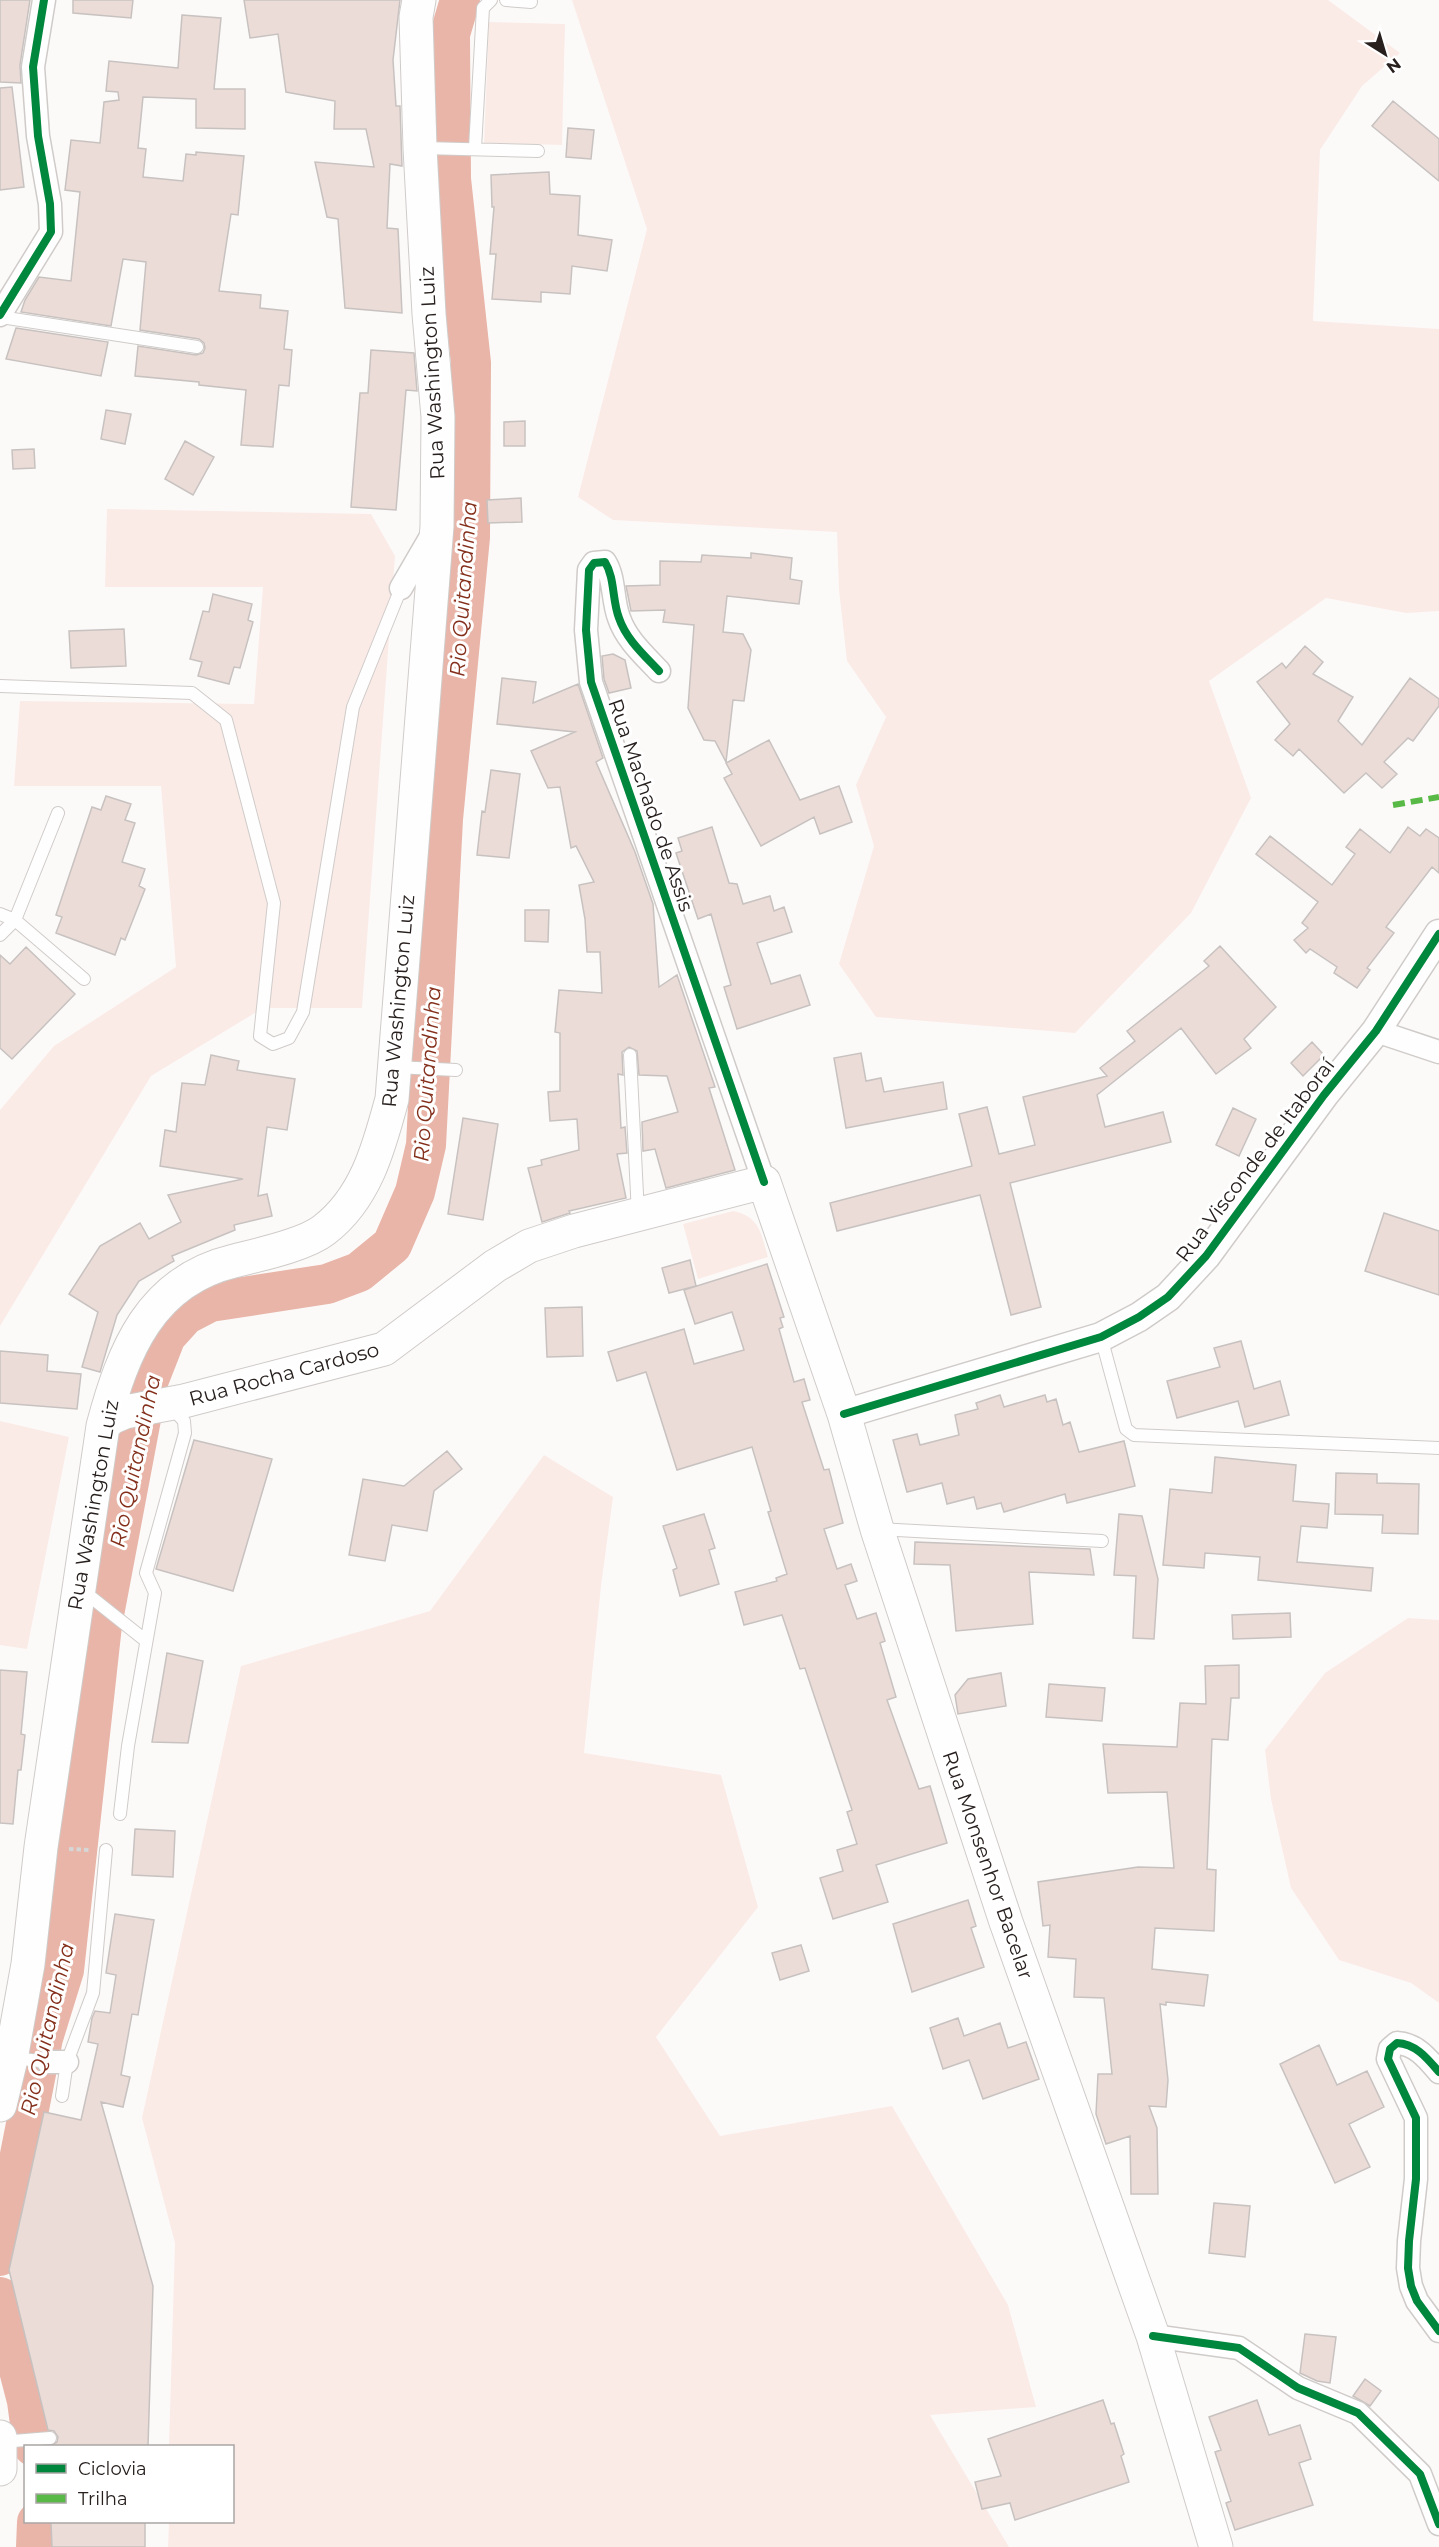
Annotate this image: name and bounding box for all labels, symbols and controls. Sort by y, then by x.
north arrow [1355,24,1415,84]
text: N [1383,54,1405,77]
street label: Rua Washington Luiz [414,266,450,480]
water label: Rio Quitandinha [444,500,482,678]
street label: Rua Machado de Assis [603,695,699,915]
street label: Rua Washington Luiz [377,894,419,1108]
water label: Rio Quitandinha [408,985,446,1163]
street label: Rua Visconde de Itaboraí [1171,1052,1340,1267]
street label: Rua Rocha Cardoso [186,1337,382,1411]
water label: Rio Quitandinha [104,1372,166,1550]
street label: Rua Washington Luiz [63,1398,123,1612]
street label: Rua Monsenhor Bacelar [938,1748,1038,1982]
water label: Rio Quitandinha [15,1940,79,2118]
legend [24,2445,234,2523]
text: Ciclovia [78,2458,147,2480]
text: Trilha [78,2488,128,2510]

